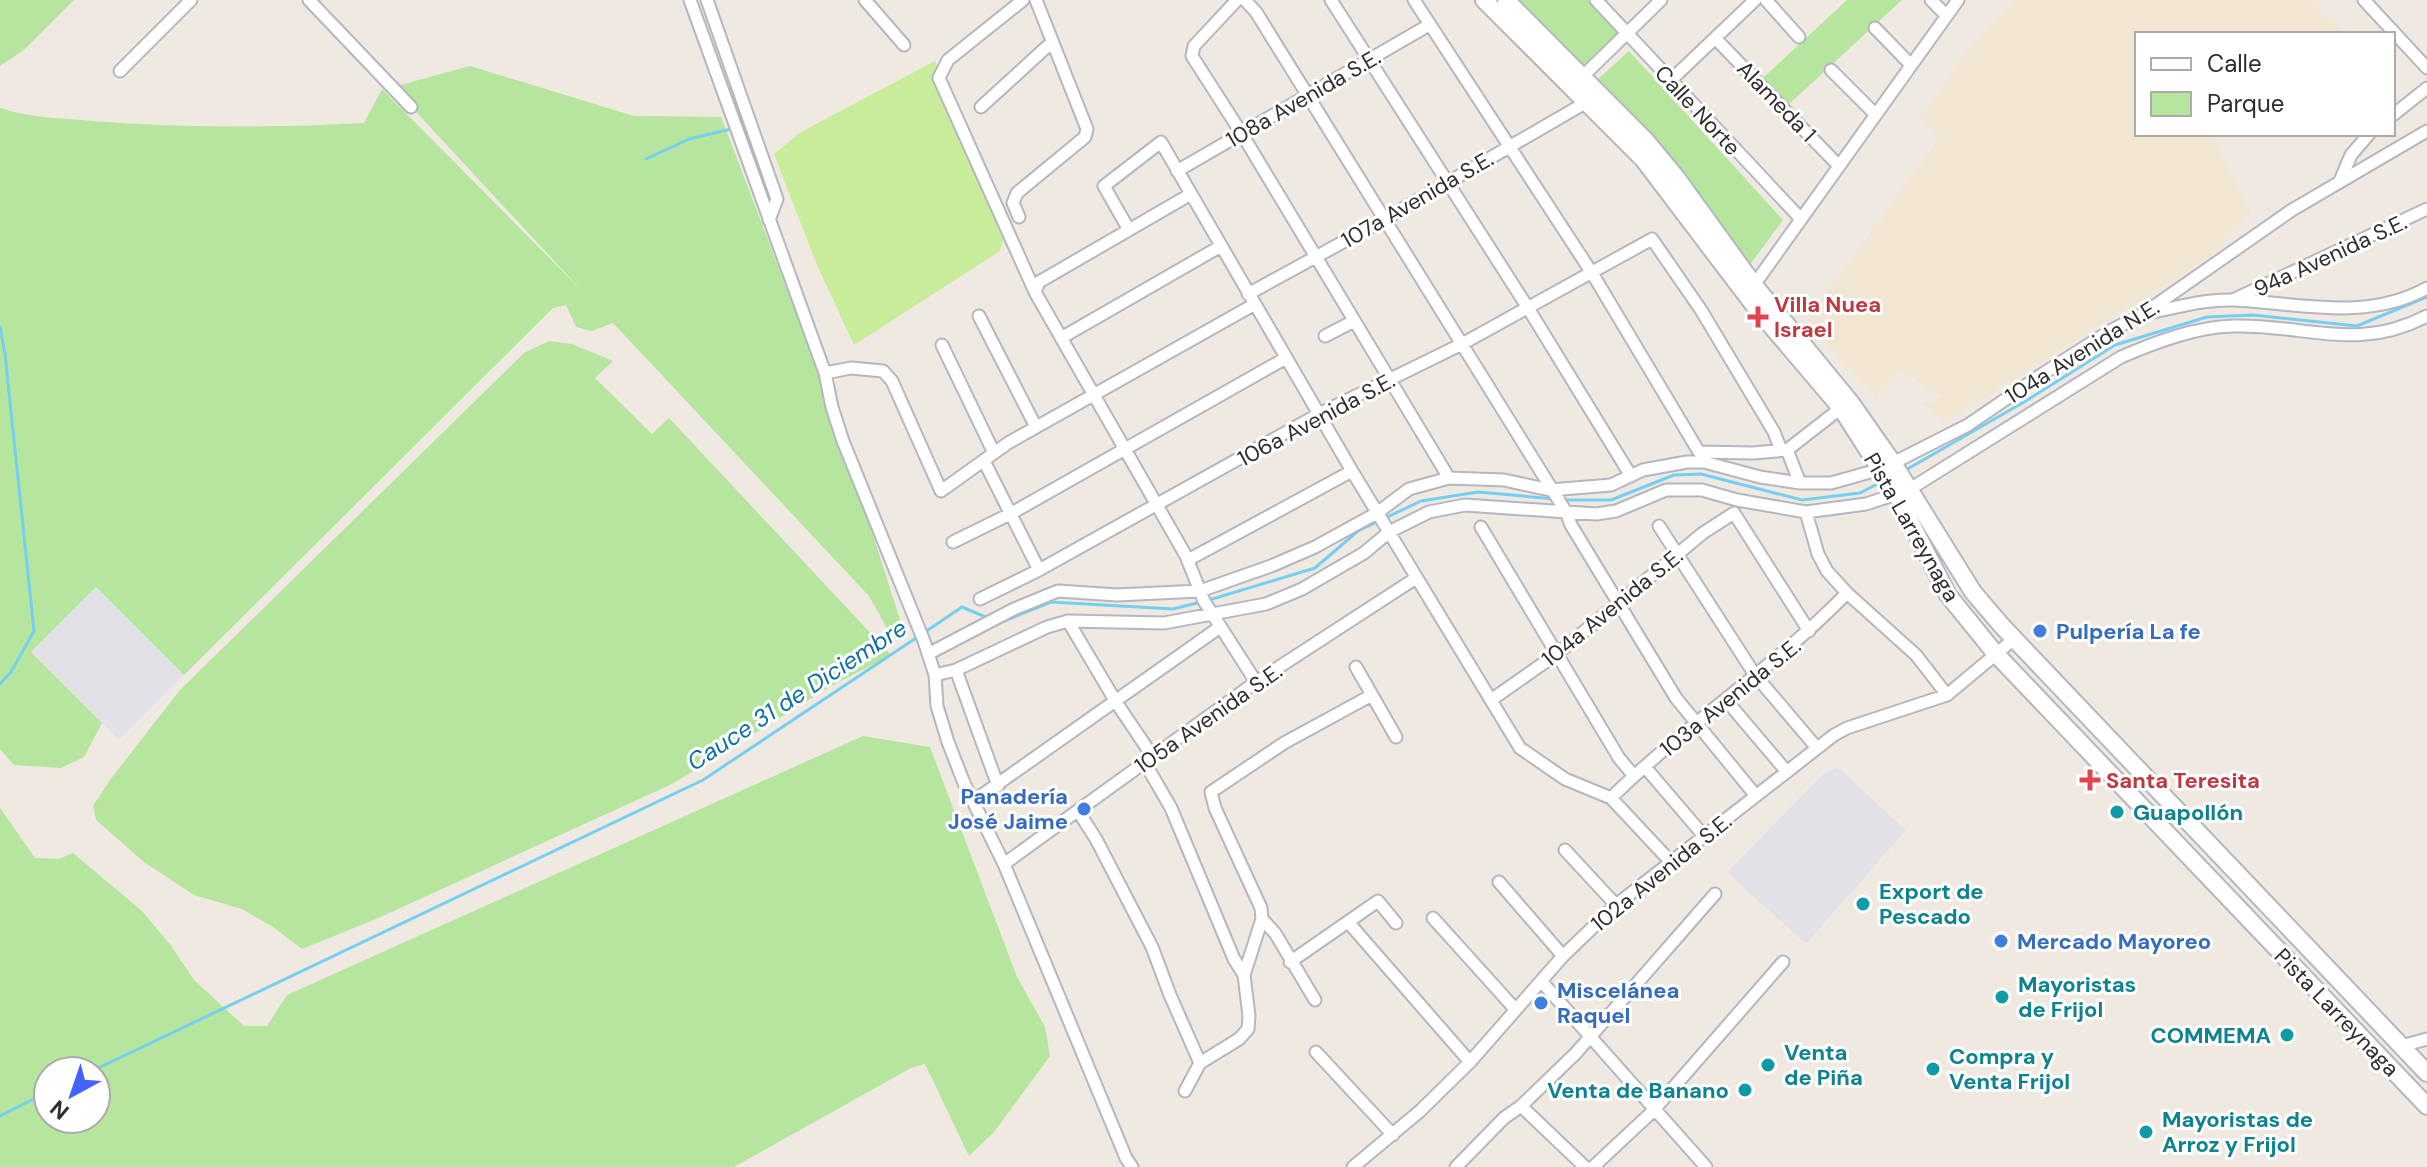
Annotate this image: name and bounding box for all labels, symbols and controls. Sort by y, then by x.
legend [2135,32,2395,136]
street label: 108a Avenida S.E. [1221,42,1386,154]
text: Calle [2207,48,2262,79]
street label: Alameda 1 [1731,55,1823,148]
street label: Calle Norte [1648,59,1747,162]
text: Parque [2207,88,2284,119]
street label: 107a Avenida S.E. [1336,144,1498,255]
street label: 94a Avenida S.E. [2249,207,2411,304]
place label: Villa Nuea Israel [1774,290,1881,344]
street label: 104a Avenida N.E. [2000,292,2165,410]
marker: Villa Nuea Israel [1749,308,1767,326]
street label: 106a Avenida S.E. [1233,366,1400,473]
street label: Pista Larreynaga [1857,447,1966,607]
street label: 104a Avenida S.E. [1536,542,1689,673]
water label: Cauce 31 de Diciembre [681,612,913,777]
place label: Pulpería La fe [2056,617,2201,646]
marker: Pulpería La fe [2031,622,2049,640]
street label: 103a Avenida S.E. [1654,632,1807,763]
street label: 105a Avenida S.E. [1129,657,1288,780]
place label: Santa Teresita [2106,766,2260,795]
marker: Santa Teresita [2081,771,2099,789]
place label: Panadería José Jaime [948,782,1068,836]
place label: Guapollón [2133,798,2243,827]
marker: Panadería José Jaime [1075,800,1093,818]
marker: Guapollón [2108,803,2126,821]
street label: 102a Avenida S.E. [1585,807,1738,938]
place label: Export de Pescado [1879,877,1984,931]
marker: Export de Pescado [1854,895,1872,913]
place label: Mercado Mayoreo [2017,927,2211,956]
marker: Mercado Mayoreo [1992,932,2010,950]
street label: Pista Larreynaga [2268,942,2405,1083]
place label: Mayoristas de Frijol [2018,970,2136,1024]
place label: Miscelánea Raquel [1557,976,1679,1030]
marker: Mayoristas de Frijol [1993,988,2011,1006]
marker: Miscelánea Raquel [1532,994,1550,1012]
place label: COMMEMA [2151,1021,2271,1050]
marker: COMMEMA [2278,1026,2296,1044]
place label: Venta de Piña [1784,1038,1863,1092]
place label: Compra y Venta Frijol [1949,1042,2070,1096]
north arrow [32,1055,112,1135]
marker: Venta de Piña [1759,1056,1777,1074]
marker: Compra y Venta Frijol [1924,1060,1942,1078]
place label: Venta de Banano [1547,1076,1729,1105]
marker: Venta de Banano [1736,1081,1754,1099]
text: N [44,1094,75,1126]
place label: Mayoristas de Arroz y Frijol [2162,1105,2313,1159]
marker: Mayoristas de Arroz y Frijol [2137,1123,2155,1141]

